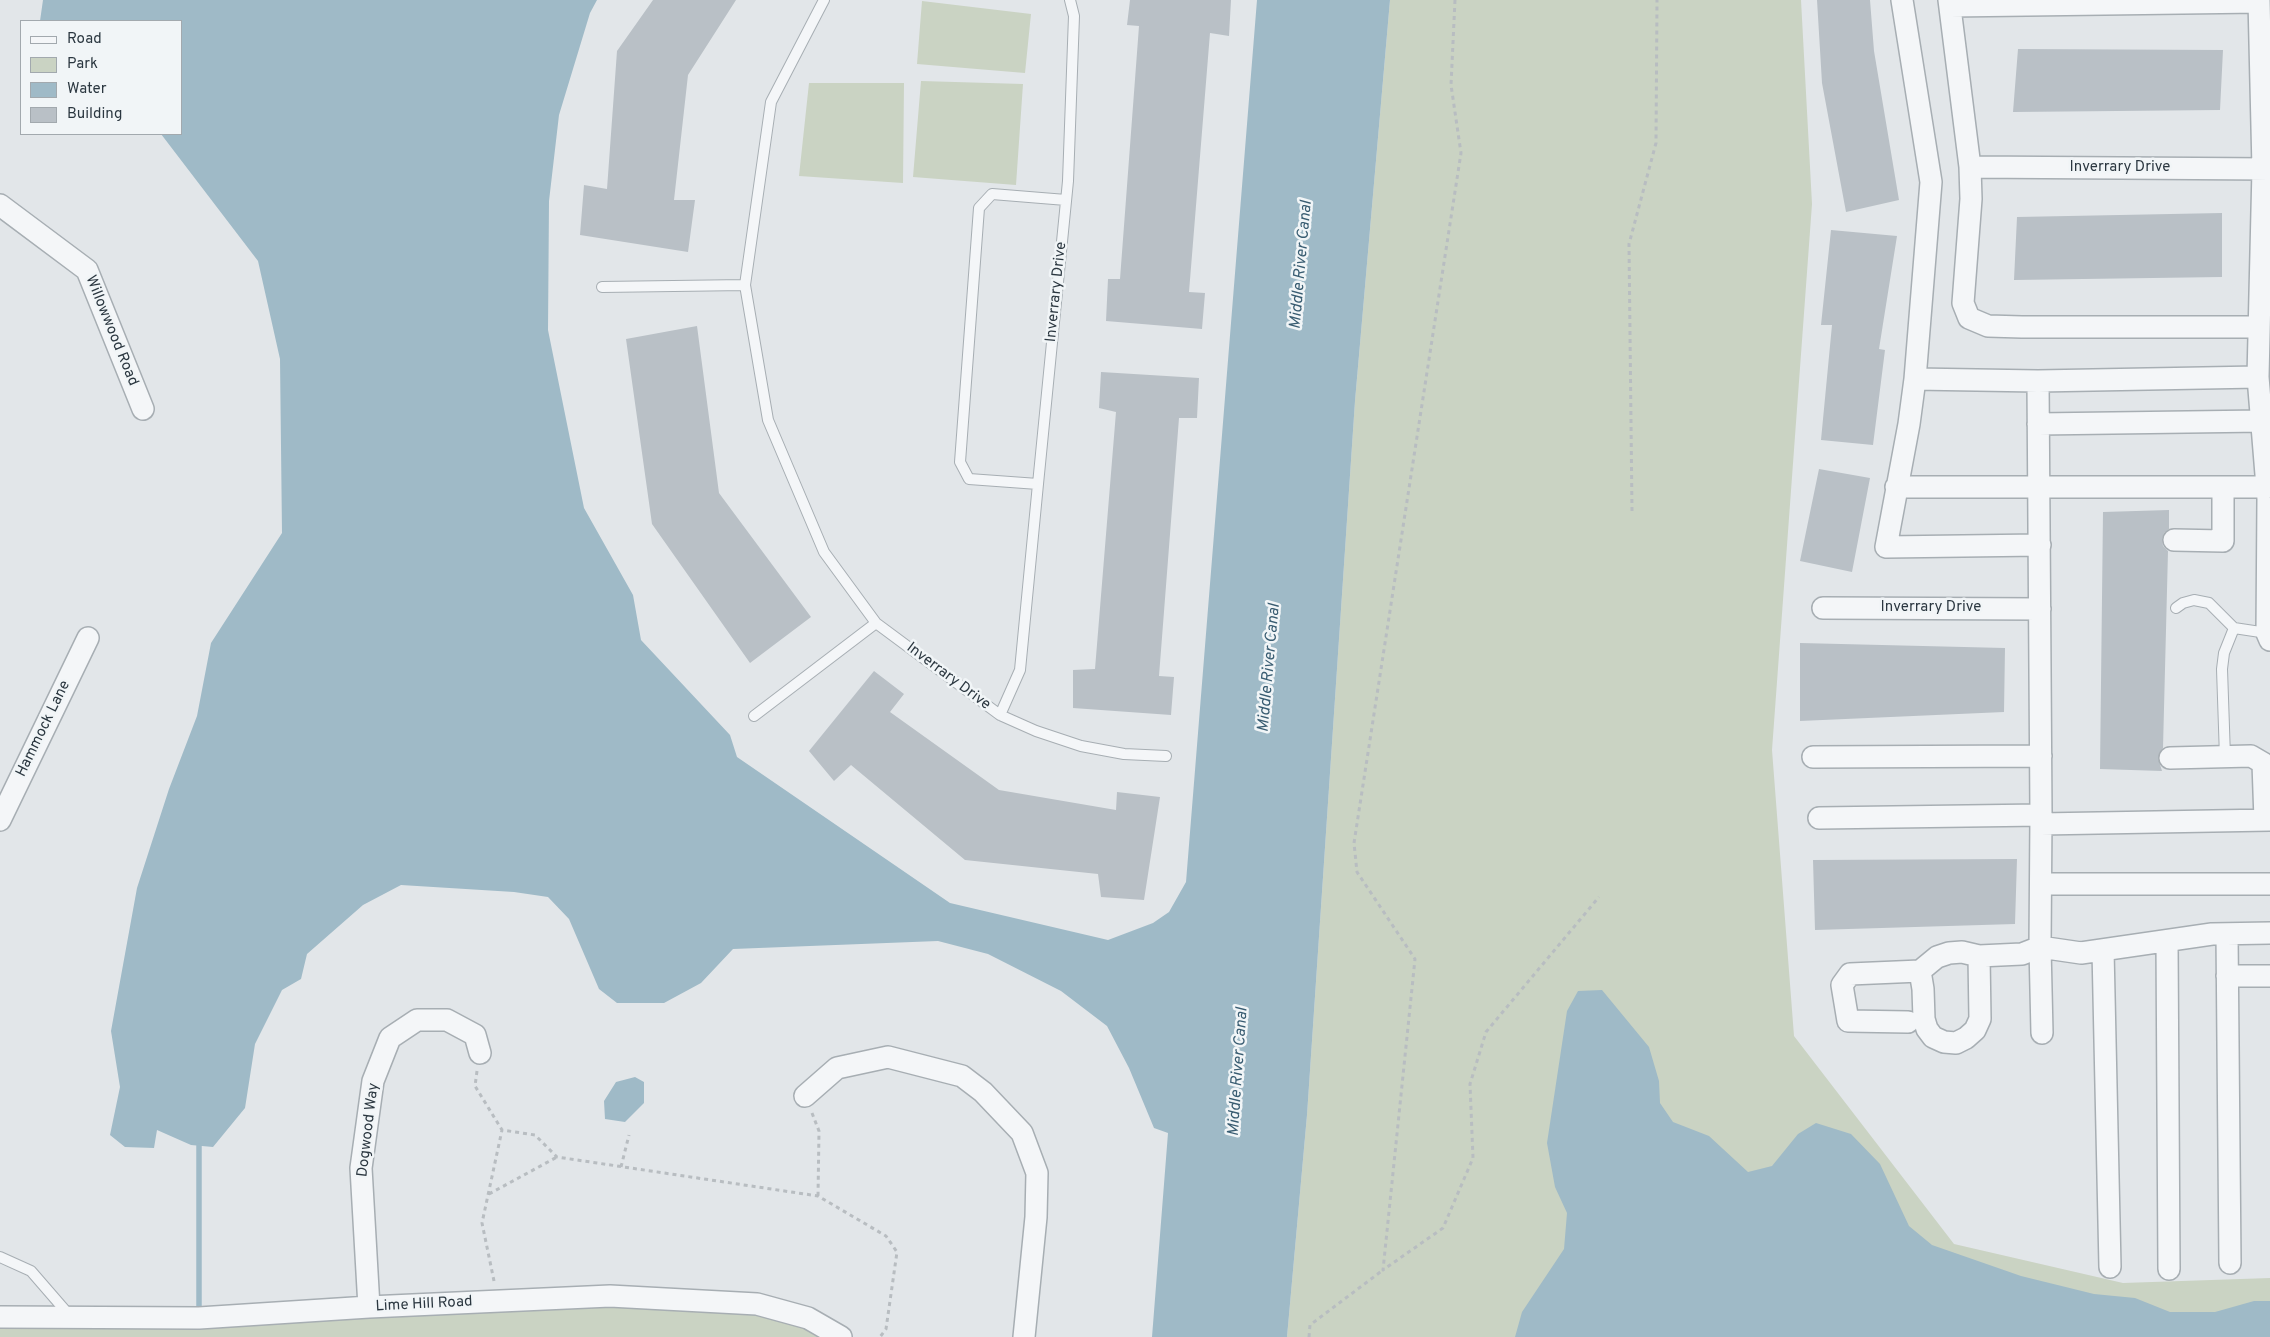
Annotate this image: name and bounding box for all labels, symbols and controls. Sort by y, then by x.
legend [20,20,182,135]
text: Road [67,30,102,49]
text: Park [67,55,98,74]
text: Water [67,80,106,99]
text: Building [67,105,122,124]
street label: Inverrary Drive [2070,159,2170,177]
water label: Middle River Canal [1287,200,1317,330]
street label: Inverrary Drive [1043,241,1071,343]
street label: Willowwood Road [81,273,141,389]
street label: Inverrary Drive [1881,599,1981,617]
water label: Middle River Canal [1255,603,1285,733]
street label: Inverrary Drive [902,639,994,715]
street label: Hammock Lane [13,678,75,780]
water label: Middle River Canal [1225,1007,1253,1137]
street label: Dogwood Way [354,1082,384,1178]
street label: Lime Hill Road [375,1293,473,1317]

